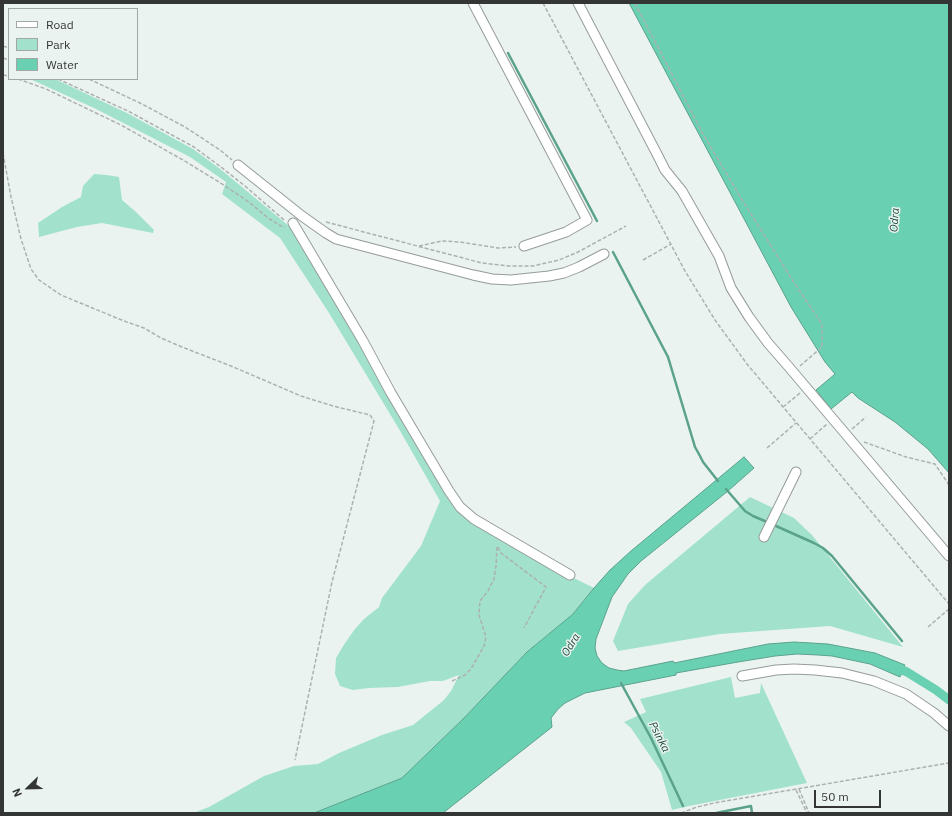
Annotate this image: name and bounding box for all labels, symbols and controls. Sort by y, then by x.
legend [8,8,138,80]
text: Road [46,17,74,32]
text: Park [46,37,70,52]
text: Water [46,57,78,72]
water label: Odra [888,207,902,233]
water label: Odra [559,631,583,659]
water label: Psinka [646,719,672,755]
north arrow [8,768,48,808]
scale bar [816,782,883,808]
text: N [9,786,25,799]
text: 50 m [821,789,849,804]

